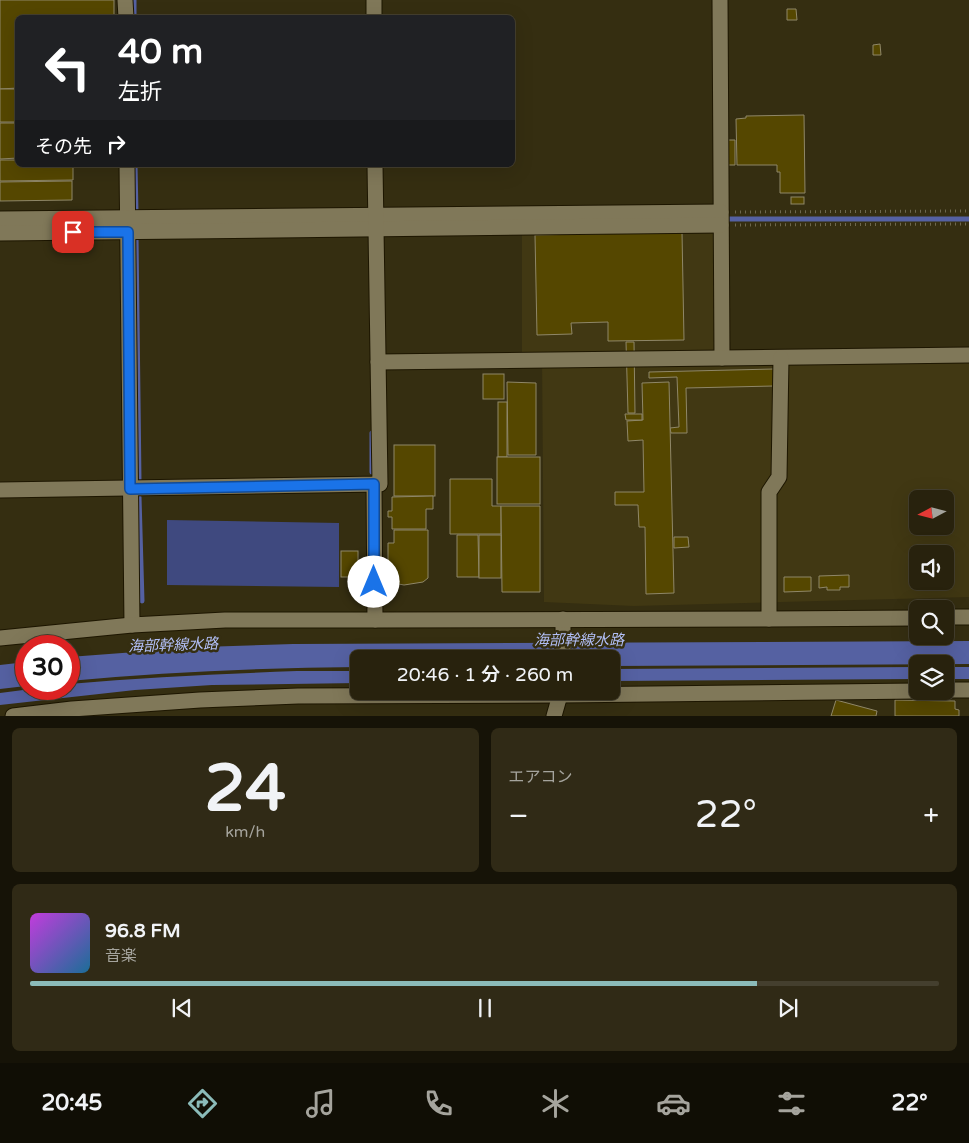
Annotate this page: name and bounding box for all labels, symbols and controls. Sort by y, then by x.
text: 40 m [118,31,203,73]
icon: left [35,35,100,100]
text: 左折 [118,79,162,105]
icon: right [102,130,130,158]
text: その先 [35,136,92,158]
pin [52,211,94,253]
icon: arrive [59,218,87,246]
north arrow [909,490,954,535]
map controls [909,490,954,700]
button: sound [909,545,954,590]
position arrow [347,555,399,607]
button: search [909,600,954,645]
water label: 海部幹線水路 [534,631,626,649]
water label: 海部幹線水路 [128,634,220,656]
speed limit sign: 30 [15,635,80,700]
button: layers [909,655,954,700]
text: 20:46 · 1 分 · 260 m [397,664,573,686]
text: 24 [204,750,286,829]
text: エアコン [509,767,573,787]
text: 22° [695,792,757,838]
text: − [509,799,528,833]
text: + [923,799,939,833]
text: km/h [225,822,265,842]
text: 96.8 FM [105,920,181,942]
text: 音楽 [105,946,137,966]
icon: previous [168,994,196,1022]
icon: pause [471,994,499,1022]
icon: next [774,994,802,1022]
icon: directions [185,1086,220,1121]
icon: music [303,1086,338,1121]
icon: phone [421,1086,456,1121]
icon: climate [538,1086,573,1121]
icon: car [656,1086,691,1121]
icon: filters [774,1086,809,1121]
text: 20:45 [41,1090,102,1116]
text: 22° [892,1090,928,1116]

